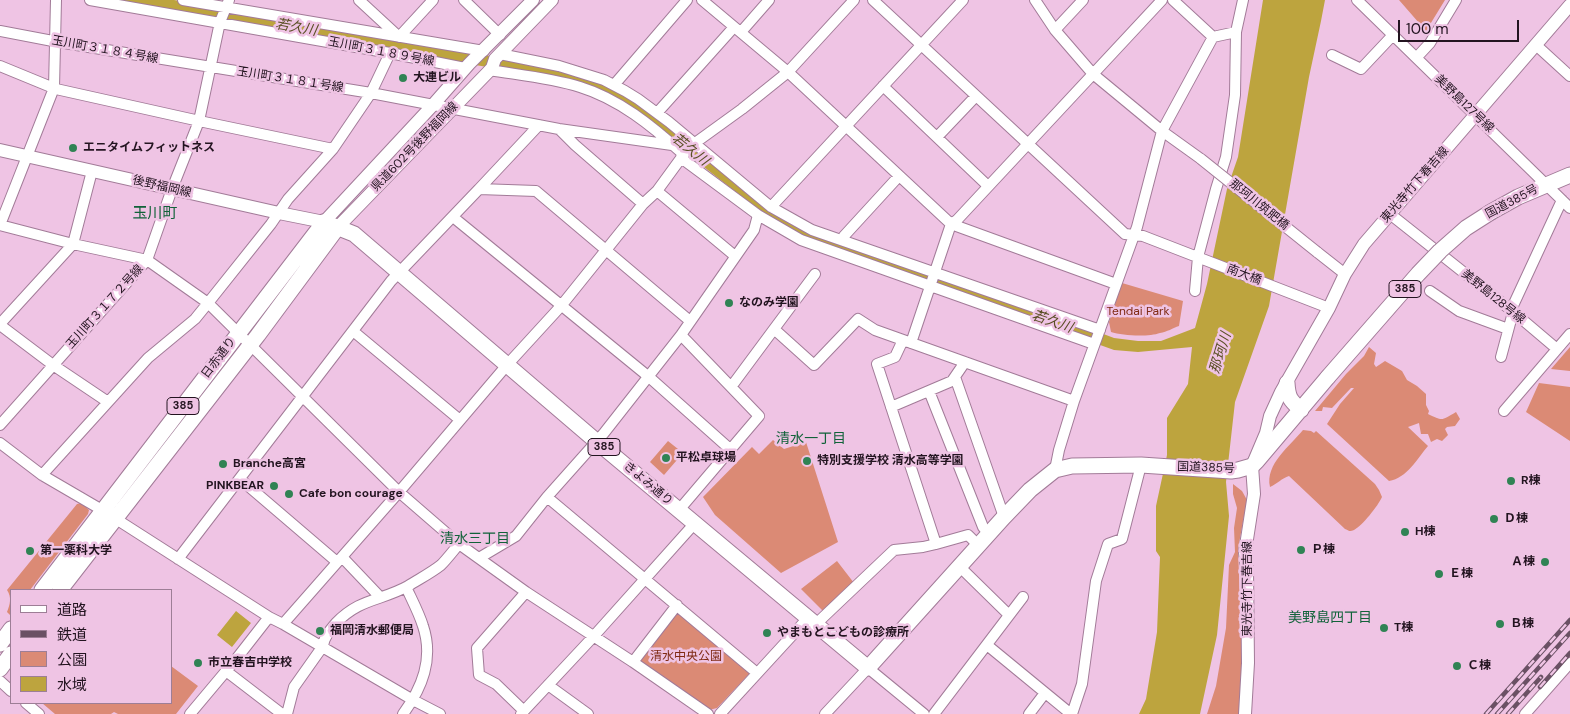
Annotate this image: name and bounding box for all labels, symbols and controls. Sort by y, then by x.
scale bar [1400,10,1521,42]
water label: 若久川 [274,16,318,40]
text: 100 m [1406,19,1449,39]
street label: 玉川町３１８４号線 [51,34,159,66]
street label: 玉川町３１８９号線 [327,35,435,69]
street label: 玉川町３１８１号線 [236,64,344,96]
place label: 大連ビル [413,71,461,85]
marker: 大連ビル [397,72,409,84]
street label: 美野島127号線 [1431,72,1497,136]
street label: 県道602号後野福岡線 [369,99,461,195]
water label: 若久川 [668,130,712,170]
place label: エニタイムフィットネス [83,141,215,155]
marker: エニタイムフィットネス [67,142,79,154]
street label: 東光寺竹下春吉線 [1378,144,1452,226]
street label: 後野福岡線 [131,173,193,201]
street label: 那珂川筑肥橋 [1226,177,1292,233]
street label: 国道385号 [1483,182,1541,222]
district label: 玉川町 [133,205,177,223]
street label: 玉川町３１７２号線 [64,262,146,352]
street label: 南大橋 [1225,262,1263,288]
street label: 美野島128号線 [1458,267,1528,327]
road number: 385 [1389,280,1421,298]
place label: なのみ学園 [739,296,799,310]
marker: なのみ学園 [723,297,735,309]
park label: Tendai Park [1106,305,1170,319]
water label: 若久川 [1029,307,1075,337]
water label: 那珂川 [1207,330,1235,376]
street label: 日赤通り [199,334,239,382]
road number: 385 [167,398,199,414]
district label: 清水一丁目 [776,431,846,447]
road number: 385 [588,438,620,456]
place label: 平松卓球場 [676,451,736,465]
marker: 平松卓球場 [660,452,672,464]
place label: 特別支援学校 清水高等学園 [817,454,964,468]
marker: 特別支援学校 清水高等学園 [801,455,813,467]
place label: Branche高宮 [233,457,306,471]
marker: Branche高宮 [217,458,229,470]
street label: きよみ通り [620,459,676,509]
street label: 国道385号 [1177,460,1235,476]
place label: R棟 [1521,474,1541,488]
marker: R棟 [1505,475,1517,487]
place label: PINKBEAR [206,479,264,493]
marker: PINKBEAR [268,480,280,492]
place label: Cafe bon courage [299,487,403,501]
marker: Cafe bon courage [283,488,295,500]
place label: Ｄ棟 [1504,512,1528,526]
marker: Ｄ棟 [1488,513,1500,525]
place label: H棟 [1415,525,1436,539]
marker: H棟 [1399,526,1411,538]
district label: 清水三丁目 [440,531,510,547]
street label: 東光寺竹下春吉線 [1241,541,1255,637]
place label: Ｐ棟 [1311,543,1335,557]
place label: 第一薬科大学 [40,544,112,558]
marker: Ｐ棟 [1295,544,1307,556]
marker: 第一薬科大学 [24,545,36,557]
place label: Ａ棟 [1511,555,1535,569]
marker: Ａ棟 [1539,556,1551,568]
place label: Ｅ棟 [1449,567,1473,581]
marker: Ｅ棟 [1433,568,1445,580]
legend [10,589,172,704]
text: 道路 [57,600,87,620]
district label: 美野島四丁目 [1288,610,1372,626]
place label: Ｂ棟 [1510,617,1534,631]
marker: Ｂ棟 [1494,618,1506,630]
place label: T棟 [1394,621,1413,635]
marker: T棟 [1378,622,1390,634]
place label: 福岡清水郵便局 [330,624,414,638]
text: 鉄道 [57,625,87,645]
marker: 福岡清水郵便局 [314,625,326,637]
place label: やまもとこどもの診療所 [777,626,909,640]
marker: やまもとこどもの診療所 [761,627,773,639]
text: 公園 [57,650,87,670]
park label: 清水中央公園 [650,650,722,664]
place label: 市立春吉中学校 [208,656,292,670]
marker: 市立春吉中学校 [192,657,204,669]
place label: Ｃ棟 [1467,659,1491,673]
marker: Ｃ棟 [1451,660,1463,672]
text: 水域 [57,675,87,695]

